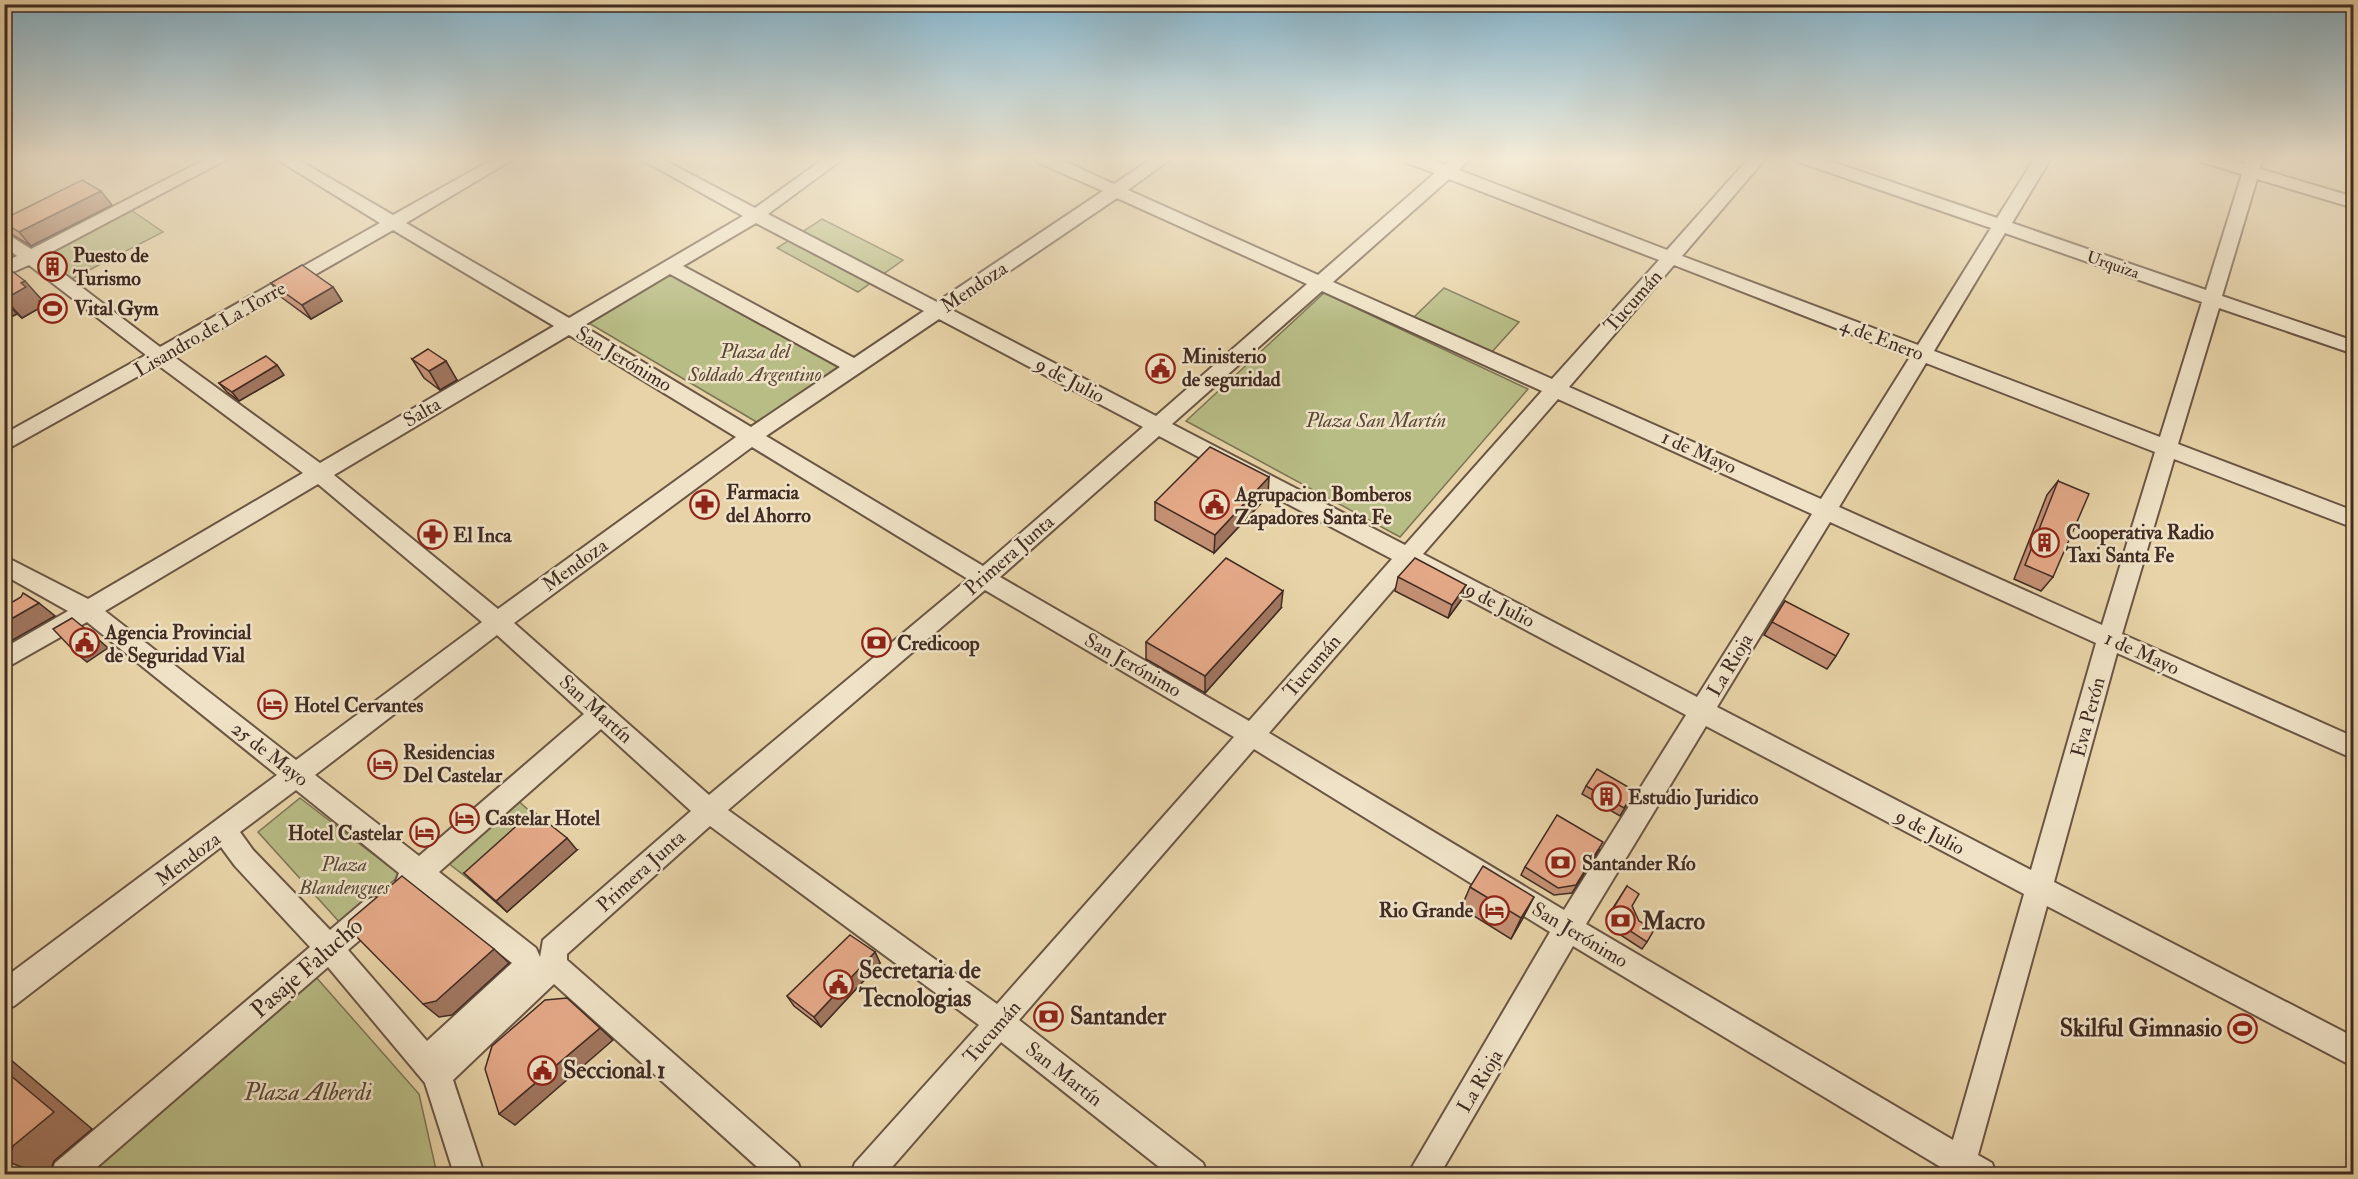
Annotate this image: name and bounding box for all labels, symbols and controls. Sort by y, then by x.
place label: Puesto de Turismo [72,243,149,291]
street label: Urquiza [2084,247,2142,283]
building icon: Puesto de Turismo [36,250,68,282]
street label: Mendoza [936,255,1013,318]
street label: Tucumán [1598,265,1668,337]
street label: Lisandro de La Torre [130,276,290,382]
sports icon: Vital Gym [37,292,69,324]
place label: Vital Gym [73,296,159,322]
street label: 4 de Enero [1837,312,1927,366]
street label: San Jerónimo [571,321,677,397]
park label: Plaza del Soldado Argentino [687,339,822,387]
place label: Ministerio de seguridad [1181,344,1281,393]
street label: 9 de Julio [1029,350,1109,409]
public building icon: Ministerio de seguridad [1145,352,1177,384]
street label: Salta [399,391,446,433]
park label: Plaza San Martín [1305,408,1446,433]
street label: 1 de Mayo [1658,424,1740,480]
place label: Farmacia del Ahorro [726,480,811,528]
place label: Agrupacion Bomberos Zapadores Santa Fe [1234,482,1411,531]
pharmacy icon: Farmacia del Ahorro [689,488,721,520]
public building icon: Agrupacion Bomberos Zapadores Santa Fe [1198,489,1230,521]
street label: Primera Junta [959,509,1060,601]
pharmacy icon: El Inca [416,519,448,551]
place label: Cooperativa Radio Taxi Santa Fe [2065,520,2214,568]
place label: El Inca [453,523,512,548]
building icon: Cooperativa Radio Taxi Santa Fe [2029,527,2061,559]
street label: Mendoza [537,532,613,597]
street label: 9 de Julio [1459,576,1539,633]
place label: Agencia Provincial de Seguridad Vial [104,620,252,669]
street label: 1 de Mayo [2101,625,2183,681]
public building icon: Agencia Provincial de Seguridad Vial [68,627,100,659]
bank icon: Credicoop [860,627,892,659]
street label: San Jerónimo [1080,627,1186,703]
street label: La Rioja [1702,628,1759,701]
street label: Tucumán [1278,629,1346,703]
place label: Credicoop [897,631,980,657]
street label: San Martín [554,669,638,749]
street label: Eva Perón [2065,674,2111,760]
hotel icon: Hotel Cervantes [257,689,289,721]
place label: Hotel Cervantes [294,693,423,718]
street label: 25 de Mayo [226,716,314,792]
place label: Residencias Del Castelar [403,740,503,788]
hotel icon: Residencias Del Castelar [366,748,398,780]
building icon: Estudio Juridico [1591,781,1623,813]
place label: Estudio Juridico [1628,785,1759,810]
hotel icon: Castelar Hotel [448,802,480,834]
street label: 9 de Julio [1889,802,1969,861]
place label: Castelar Hotel [485,806,601,831]
hotel icon: Hotel Castelar [408,817,440,849]
place label: Hotel Castelar [288,821,404,846]
street label: Primera Junta [591,824,691,917]
street label: Mendoza [151,826,226,892]
bank icon: Santander Río [1545,847,1577,879]
place label: Santander Río [1582,851,1696,876]
park label: Plaza Blandengues [298,852,390,900]
hotel icon: Rio Grande [1478,894,1510,926]
street label: San Jerónimo [1527,897,1633,973]
place label: Rio Grande [1379,898,1474,923]
bank icon: Macro [1605,905,1637,937]
place label: Macro [1641,906,1705,937]
street label: Pasaje Falucho [245,911,369,1025]
place label: Secretaria de Tecnologias [858,955,981,1014]
public building icon: Secretaria de Tecnologias [822,968,854,1000]
street label: Tucumán [958,995,1026,1069]
bank icon: Santander [1033,1000,1065,1032]
place label: Santander [1070,1001,1167,1032]
sports icon: Skilful Gimnasio [2227,1012,2259,1044]
place label: Skilful Gimnasio [2060,1013,2222,1044]
street label: San Martín [1020,1036,1108,1112]
street label: La Rioja [1452,1044,1509,1117]
public building icon: Seccional 1 [526,1054,558,1086]
place label: Seccional 1 [563,1055,666,1086]
park label: Plaza Alberdi [243,1077,372,1108]

